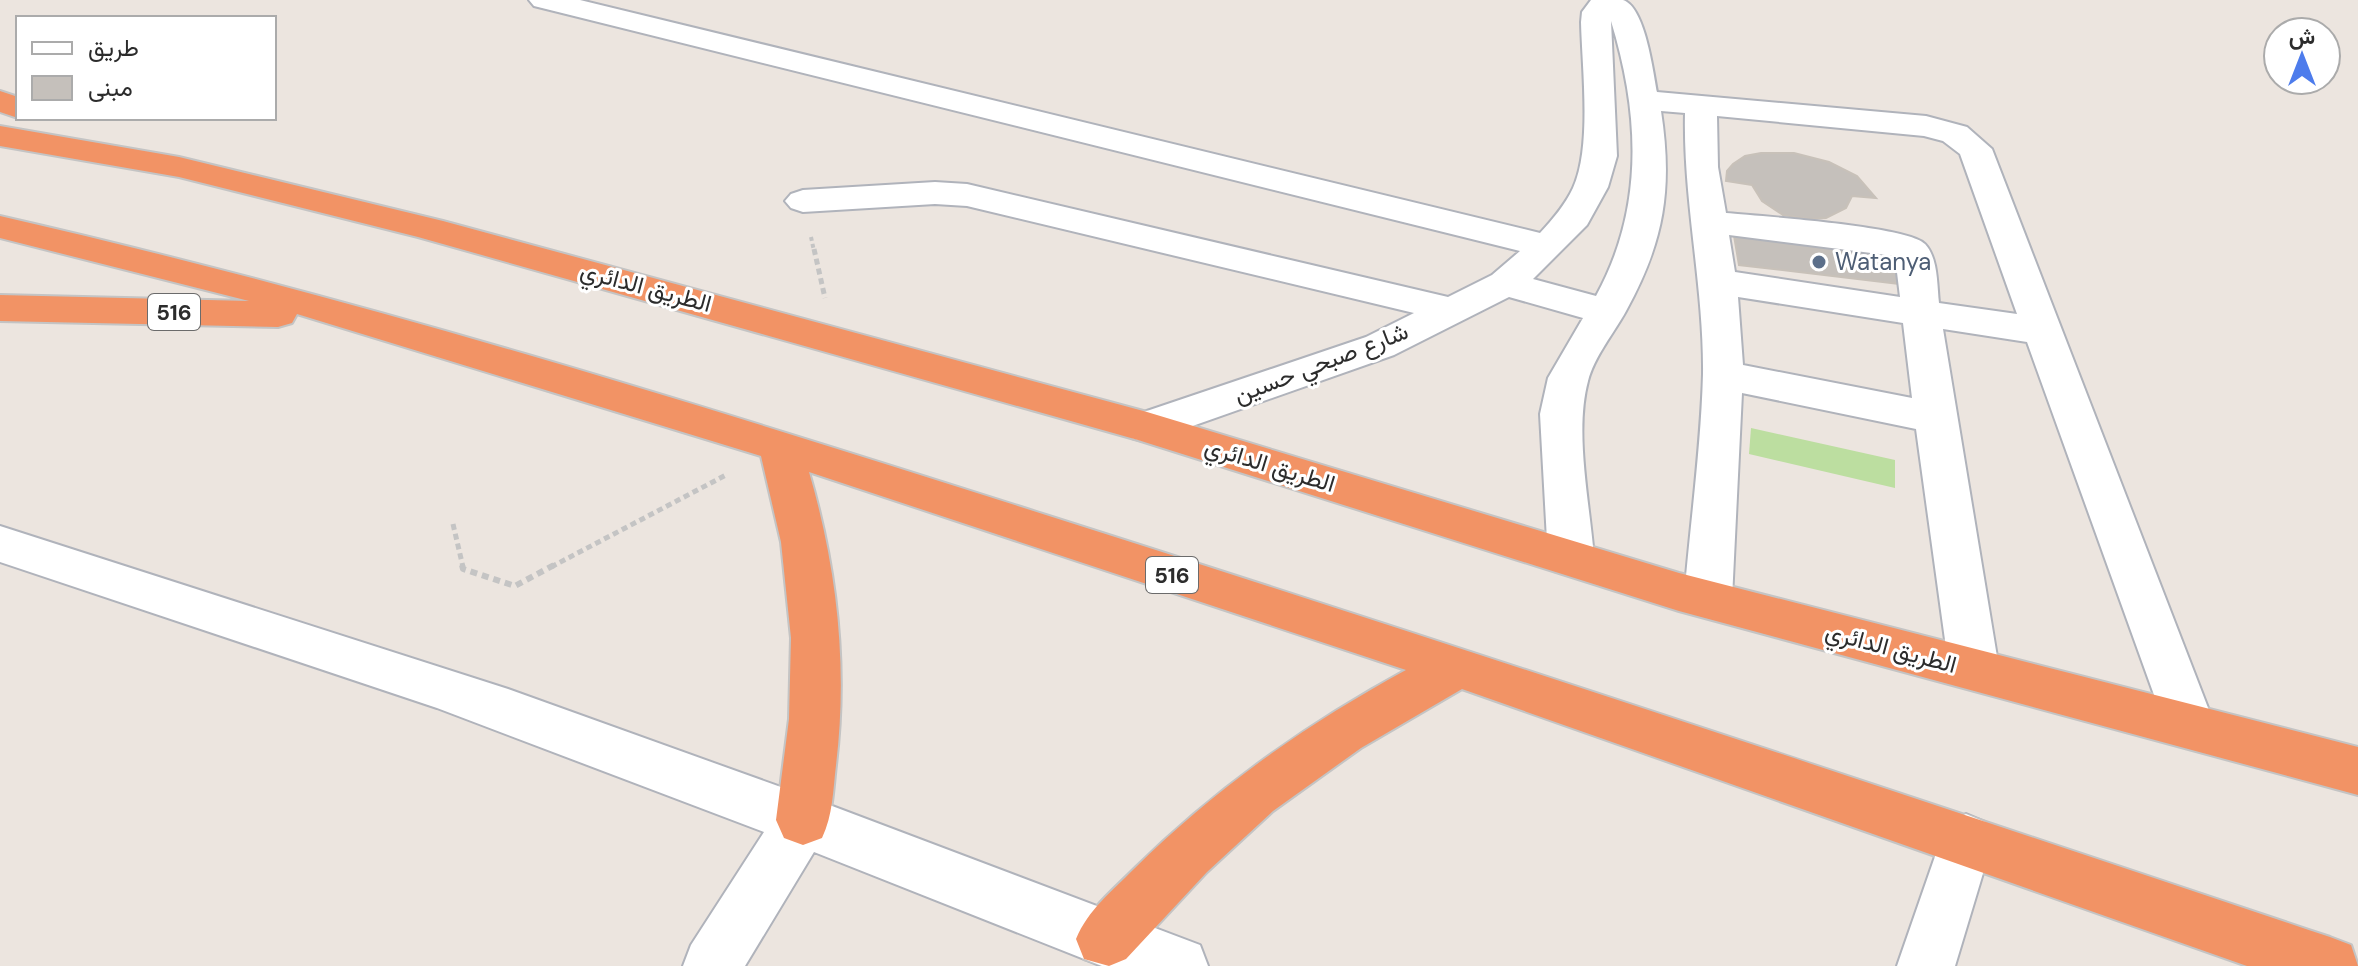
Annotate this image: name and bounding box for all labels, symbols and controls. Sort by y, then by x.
legend [16,16,276,120]
north arrow [2262,16,2342,96]
text: ش [2289,22,2315,51]
text: طريق [88,32,139,63]
text: مبنى [88,72,133,103]
place label: Watanya [1835,246,1931,277]
marker: Watanya [1810,253,1828,271]
street label: الطريق الدائري [576,254,715,323]
road number: 516 [148,294,200,330]
street label: شارع صبحي حسين [1229,315,1414,414]
street label: الطريق الدائري [1200,430,1339,503]
road number: 516 [1146,557,1198,593]
street label: الطريق الدائري [1821,615,1960,684]

